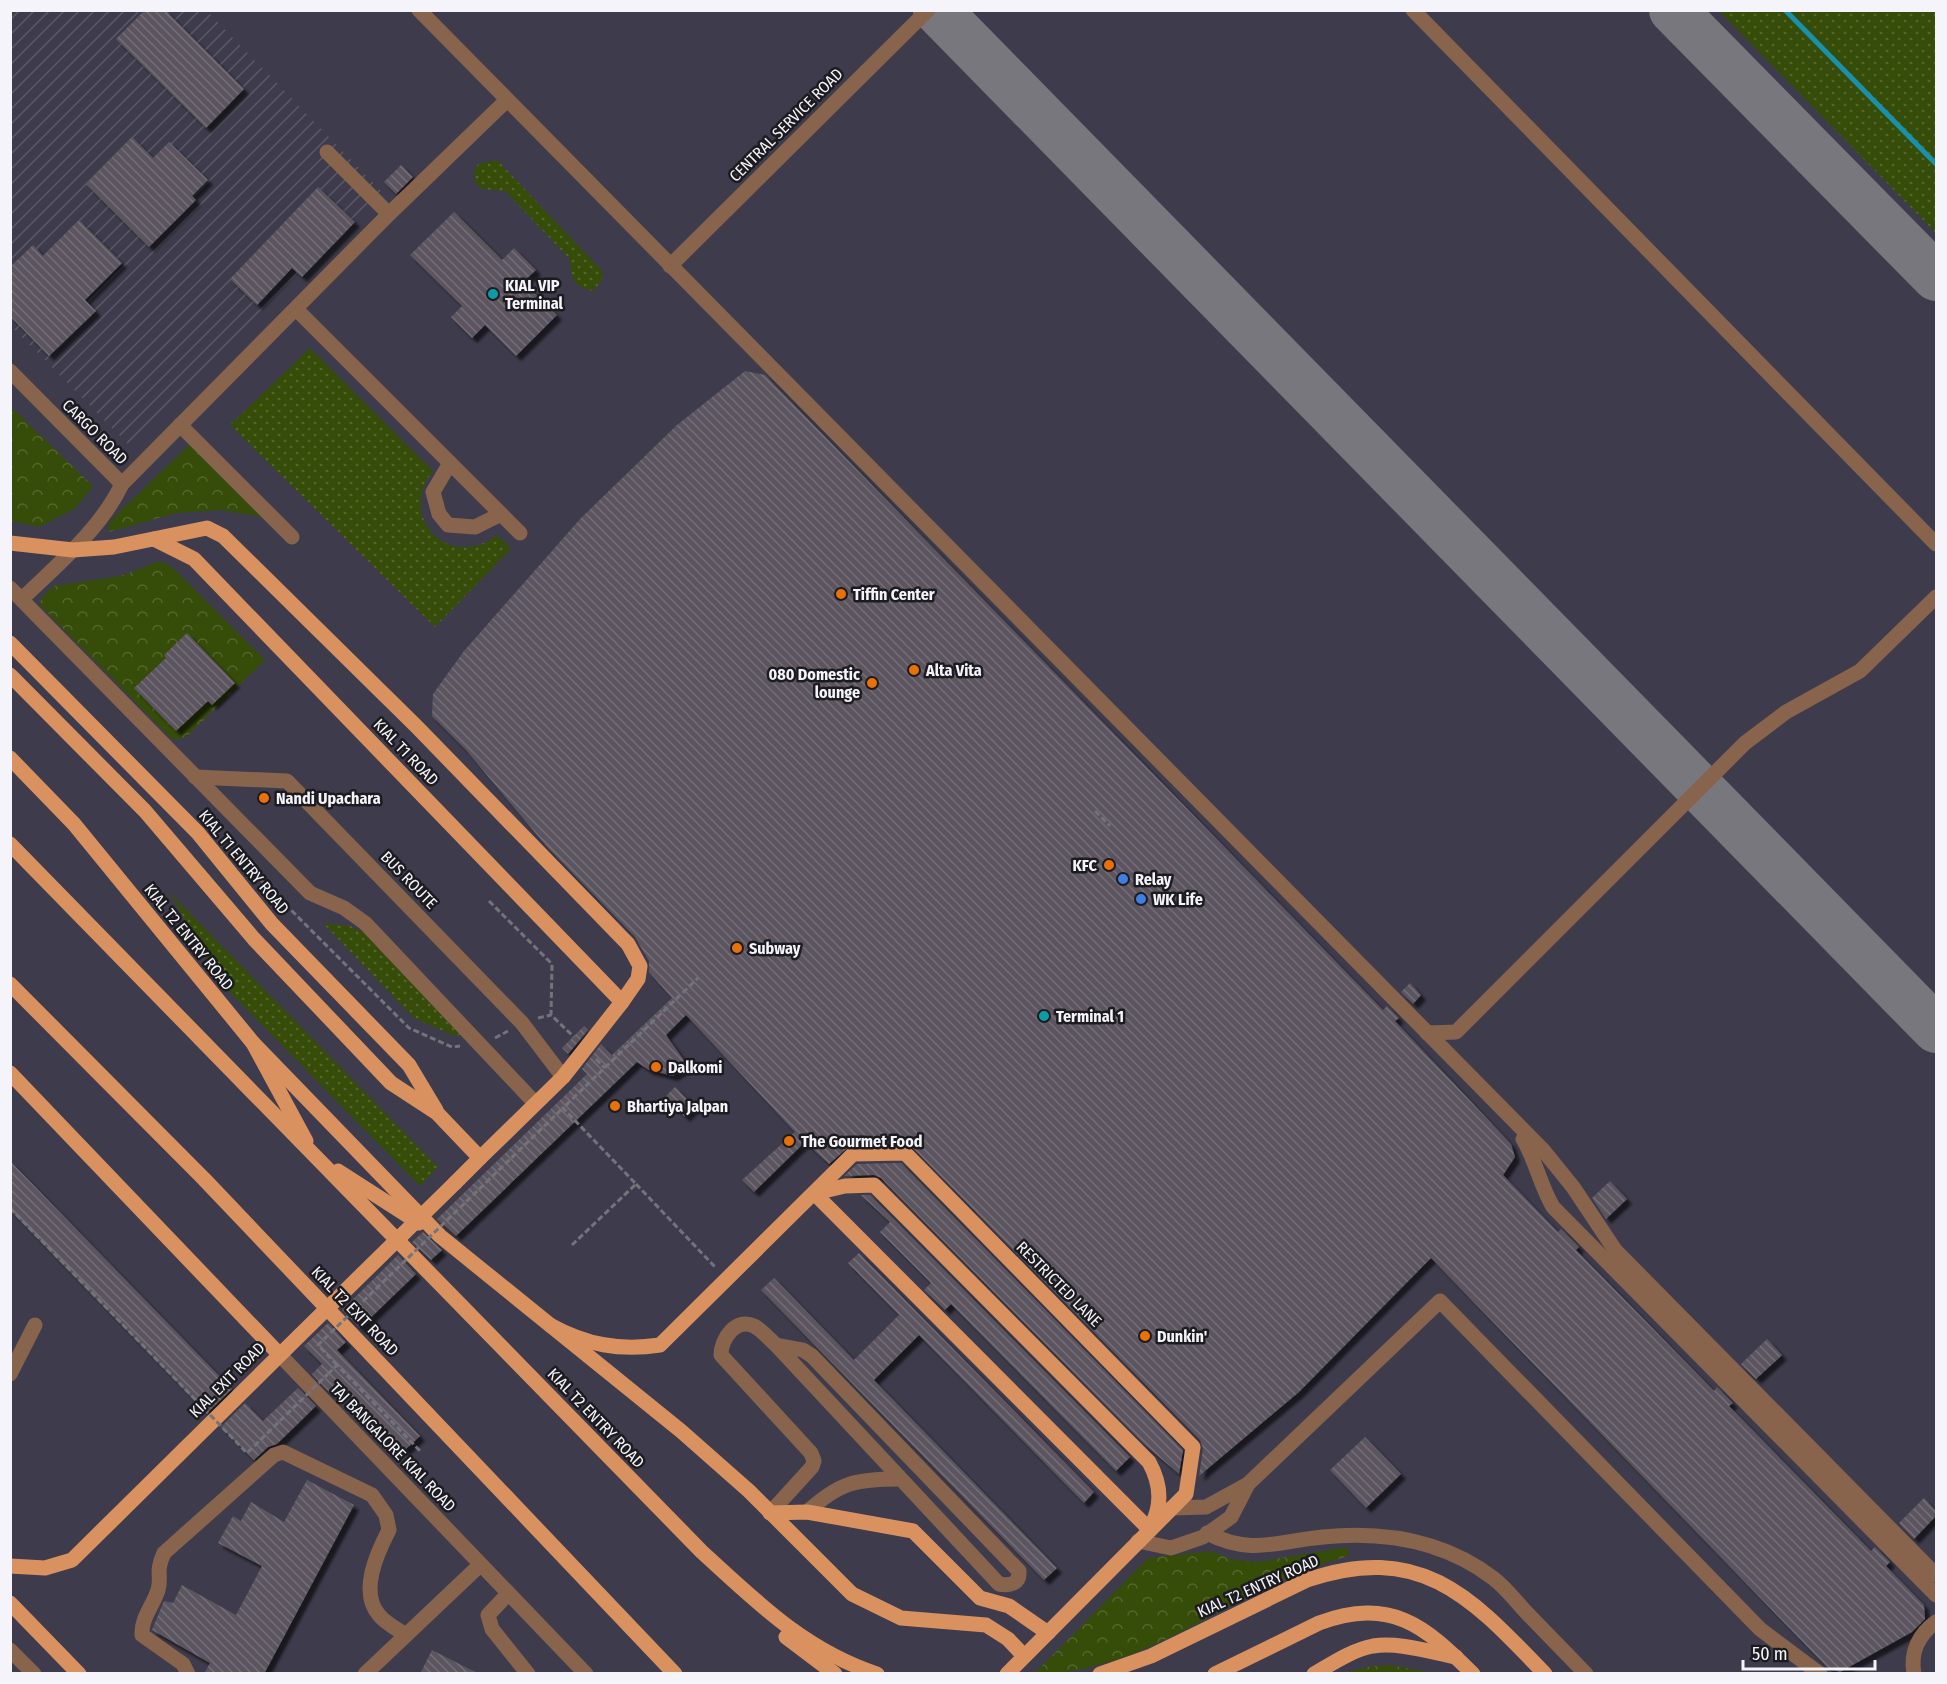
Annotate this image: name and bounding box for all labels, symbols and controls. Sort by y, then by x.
street label: CENTRAL SERVICE ROAD [725,64,847,186]
place label: KIAL VIP Terminal [505,276,563,313]
marker: KIAL VIP Terminal [486,287,500,301]
street label: CARGO ROAD [58,395,132,469]
place label: Tiffin Center [853,585,935,604]
marker: Tiffin Center [834,587,848,601]
place label: Alta Vita [925,661,982,680]
marker: Alta Vita [907,663,921,677]
place label: 080 Domestic lounge [769,665,860,702]
marker: 080 Domestic lounge [865,676,879,690]
street label: KIAL T1 ROAD [370,715,442,789]
place label: Nandi Upachara [276,789,381,808]
marker: Nandi Upachara [257,791,271,805]
street label: KIAL T1 ENTRY ROAD [195,806,293,918]
street label: BUS ROUTE [377,847,441,913]
place label: KFC [1073,856,1098,875]
marker: KFC [1102,858,1116,872]
place label: Relay [1135,870,1172,889]
marker: Relay [1116,872,1130,886]
street label: KIAL T2 ENTRY ROAD [140,880,238,994]
place label: WK Life [1153,890,1203,909]
marker: WK Life [1134,892,1148,906]
place label: Subway [749,939,801,958]
marker: Subway [730,941,744,955]
place label: Terminal 1 [1056,1007,1124,1026]
marker: Terminal 1 [1037,1009,1051,1023]
place label: Dalkomi [668,1058,722,1077]
marker: Dalkomi [649,1060,663,1074]
place label: Bhartiya Jalpan [627,1097,728,1116]
marker: Bhartiya Jalpan [608,1099,622,1113]
place label: The Gourmet Food [801,1132,922,1151]
marker: The Gourmet Food [782,1134,796,1148]
street label: RESTRICTED LANE [1012,1237,1106,1331]
street label: KIAL T2 EXIT ROAD [308,1262,402,1360]
place label: Dunkin' [1157,1327,1207,1346]
marker: Dunkin' [1138,1329,1152,1343]
street label: KIAL EXIT ROAD [185,1338,269,1422]
street label: KIAL T2 ENTRY ROAD [544,1364,648,1472]
street label: TAJ BANGALORE KIAL ROAD [326,1379,460,1515]
street label: KIAL T2 ENTRY ROAD [1194,1551,1322,1621]
scale bar [1743,1633,1875,1671]
text: 50 m [1752,1643,1788,1665]

